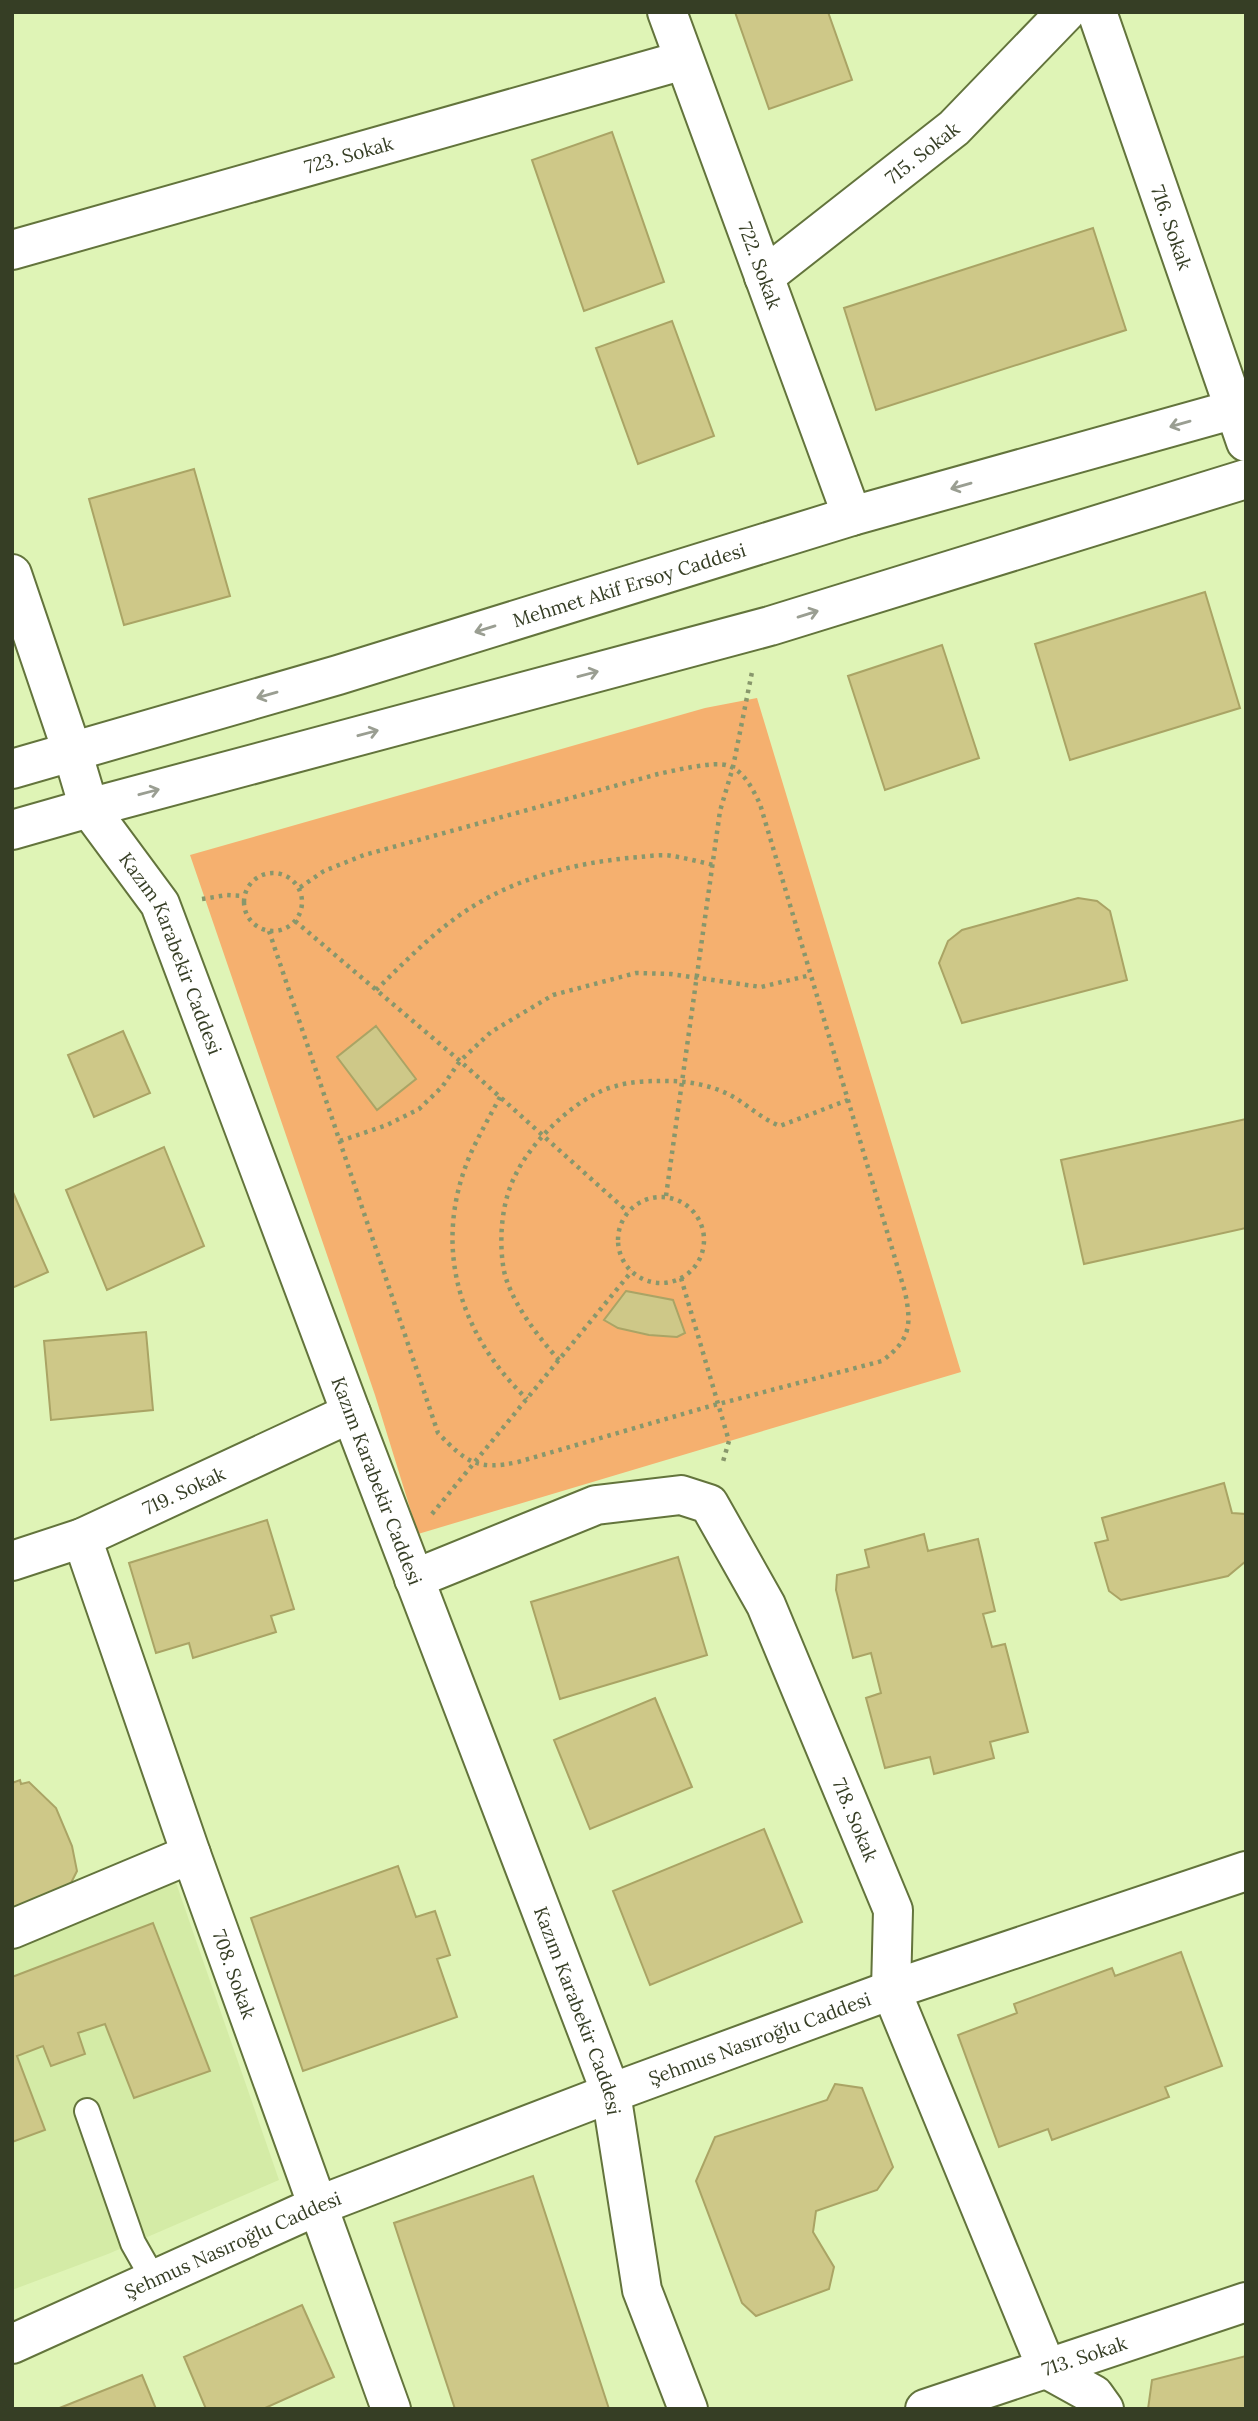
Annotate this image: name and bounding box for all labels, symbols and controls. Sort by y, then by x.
street label: 715. Sokak [880,116,965,190]
street label: 723. Sokak [302,131,397,179]
street label: 716. Sokak [1146,182,1198,274]
street label: 722. Sokak [733,219,787,313]
one-way arrow [1169,419,1191,432]
one-way arrow [950,480,973,493]
street label: Mehmet Akif Ersoy Caddesi [510,538,749,632]
one-way arrow [796,607,818,619]
one-way arrow [474,624,496,637]
one-way arrow [576,667,599,680]
one-way arrow [257,689,279,702]
one-way arrow [357,726,379,739]
one-way arrow [137,785,159,798]
street label: Kazım Karabekir Caddesi [114,848,227,1058]
street label: Kazım Karabekir Caddesi [326,1373,428,1588]
street label: 719. Sokak [139,1461,230,1520]
street label: 718. Sokak [827,1774,884,1866]
street label: Kazım Karabekir Caddesi [529,1903,626,2117]
street label: 708. Sokak [207,1926,262,2023]
street label: Şehmus Nasıroğlu Caddesi [645,1987,874,2090]
street label: Şehmus Nasıroğlu Caddesi [120,2186,344,2304]
street label: 713. Sokak [1039,2330,1131,2381]

